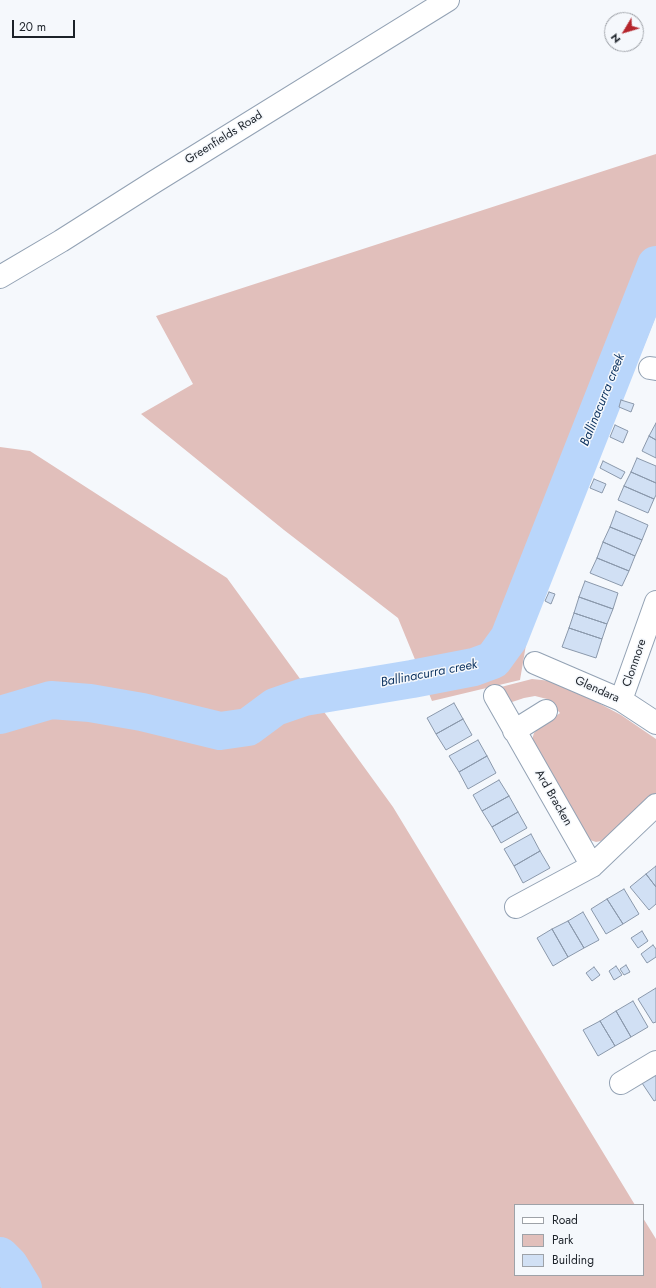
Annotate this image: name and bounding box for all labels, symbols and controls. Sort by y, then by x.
scale bar [14,12,77,38]
north arrow [604,12,644,52]
text: 20 m [19,18,46,36]
text: N [606,30,624,47]
street label: Greenfields Road [183,108,265,168]
water label: Ballinacurra creek [577,352,629,448]
street label: Clonmore [620,637,650,689]
water label: Ballinacurra creek [379,657,479,691]
street label: Glendara [573,674,621,706]
street label: Ard Bracken [531,767,575,829]
legend [514,1204,644,1276]
text: Road [552,1211,578,1229]
text: Park [552,1231,573,1249]
text: Building [552,1251,594,1269]

